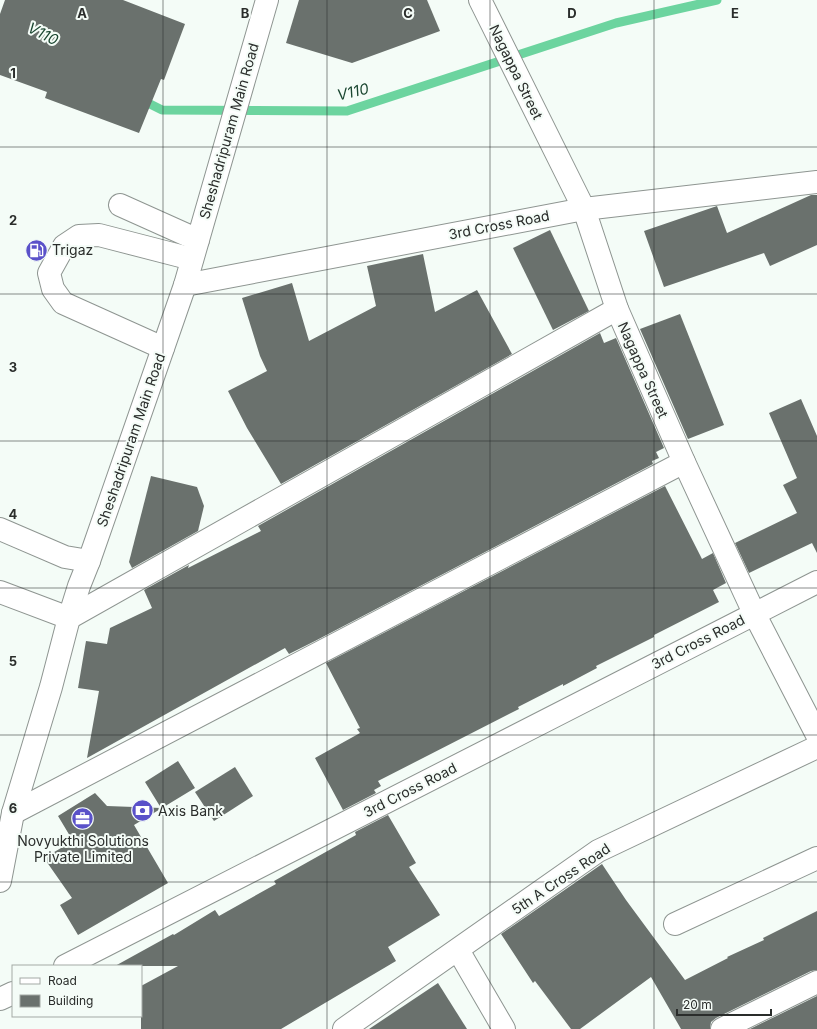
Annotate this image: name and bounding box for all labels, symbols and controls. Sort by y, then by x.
text: A [77,5,87,21]
text: B [241,5,250,21]
text: C [403,5,413,21]
text: D [567,5,577,21]
text: E [731,5,739,21]
water label: V110 [25,18,62,50]
street label: Nagappa Street [486,22,547,122]
street label: Sheshadripuram Main Road [195,41,262,221]
text: 1 [10,65,16,81]
water label: V110 [335,79,371,104]
street label: 3rd Cross Road [447,206,551,243]
text: 2 [9,212,17,228]
fuel station icon: Trigaz [23,237,49,263]
place label: Trigaz [52,241,93,258]
street label: Nagappa Street [615,319,672,421]
street label: Sheshadripuram Main Road [93,351,168,529]
text: 3 [9,359,17,375]
text: 4 [9,506,18,522]
street label: 3rd Cross Road [648,611,747,672]
text: 5 [9,653,17,669]
street label: 3rd Cross Road [360,759,459,820]
bank icon: Axis Bank [129,798,155,824]
text: 6 [9,800,17,816]
place label: Axis Bank [158,802,223,819]
office icon: Novyukthi Solutions Private Limited [70,806,96,832]
place label: Novyukthi Solutions Private Limited [17,832,149,865]
street label: 5th A Cross Road [508,839,613,918]
legend [12,965,142,1017]
text: Road [48,973,77,988]
scale bar [677,991,771,1017]
text: Building [48,993,93,1008]
text: 20 m [683,997,712,1012]

